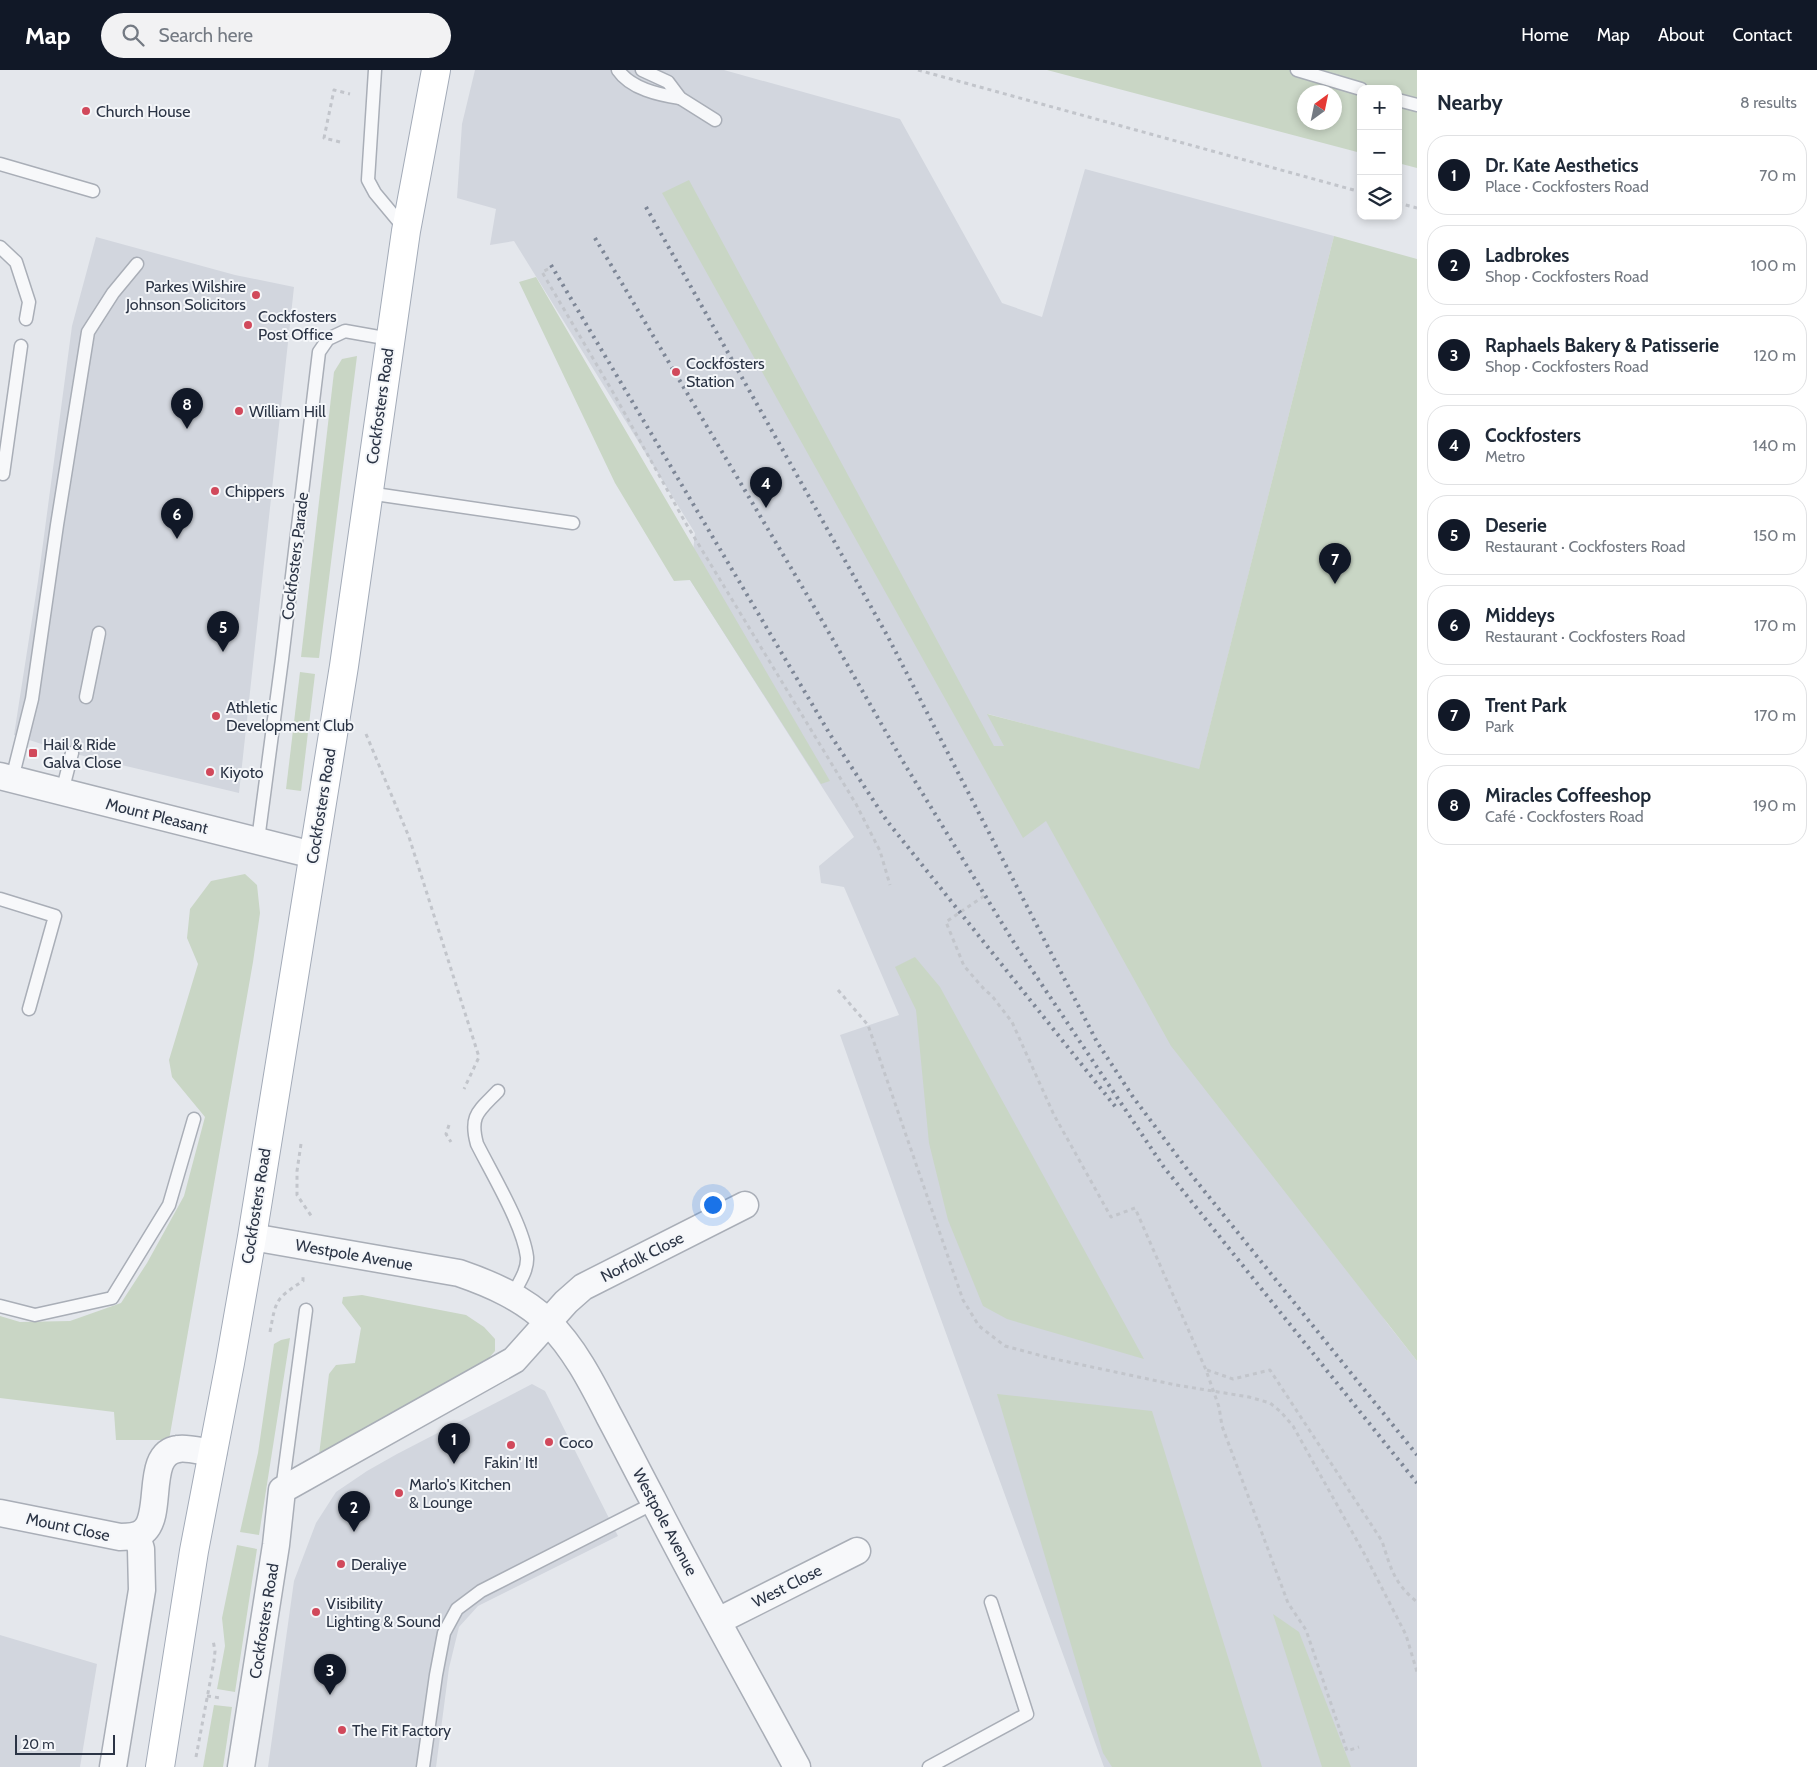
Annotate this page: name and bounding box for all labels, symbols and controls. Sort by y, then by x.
search box [101,13,451,58]
text: Map [25,21,71,50]
icon: search [119,21,147,49]
text: Search here [159,24,253,47]
text: Home [1521,24,1569,46]
text: Map [1597,24,1630,46]
text: About [1658,24,1704,46]
text: Contact [1732,24,1792,46]
north arrow [1297,85,1342,130]
map controls [1357,85,1402,220]
button: + [1357,85,1402,130]
text: Nearby [1437,90,1503,115]
text: 8 results [1740,93,1797,112]
place label: Church House [96,102,190,121]
marker: Church House [80,105,92,117]
button: − [1357,130,1402,175]
text: Dr. Kate Aesthetics [1485,154,1639,177]
text: 1 [1451,166,1457,185]
text: 70 m [1759,166,1796,185]
button: layers [1357,175,1402,220]
text: Place · Cockfosters Road [1485,177,1649,196]
text: Ladbrokes [1485,244,1569,267]
text: 2 [1450,256,1458,275]
text: 100 m [1751,256,1796,275]
text: Shop · Cockfosters Road [1485,267,1649,286]
place label: Parkes Wilshire Johnson Solicitors [125,277,246,314]
marker: Parkes Wilshire Johnson Solicitors [250,289,262,301]
place label: Cockfosters Post Office [258,307,337,344]
marker: Cockfosters Post Office [242,319,254,331]
text: Raphaels Bakery & Patisserie [1485,334,1719,357]
text: 3 [1450,346,1458,365]
text: 120 m [1754,346,1796,365]
street label: Cockfosters Road [362,347,398,465]
place label: Cockfosters Station [686,354,765,391]
text: Shop · Cockfosters Road [1485,357,1649,376]
marker: Cockfosters Station [670,366,682,378]
pin: 8 [171,388,203,429]
place label: William Hill [249,402,326,421]
marker: William Hill [233,405,245,417]
text: Cockfosters [1485,424,1581,447]
text: 4 [1449,436,1459,455]
text: 140 m [1753,436,1796,455]
text: Metro [1485,447,1525,466]
pin: 4 [750,467,782,508]
place label: Chippers [225,482,285,501]
marker: Chippers [209,485,221,497]
street label: Cockfosters Parade [278,491,312,621]
pin: 6 [161,498,193,539]
text: Deserie [1485,514,1547,537]
text: 5 [1450,526,1458,545]
text: 150 m [1753,526,1796,545]
text: Restaurant · Cockfosters Road [1485,537,1685,556]
pin: 7 [1319,543,1351,584]
text: Middeys [1485,604,1555,627]
pin: 5 [207,611,239,652]
text: 6 [1450,616,1459,635]
text: 170 m [1754,616,1796,635]
text: Restaurant · Cockfosters Road [1485,627,1685,646]
text: Trent Park [1485,694,1567,717]
place label: Athletic Development Club [226,698,354,735]
text: 7 [1450,706,1458,725]
text: 170 m [1754,706,1796,725]
marker: Athletic Development Club [210,710,222,722]
text: Park [1485,717,1514,736]
place label: Hail & Ride Galva Close [43,735,121,772]
marker: Hail & Ride Galva Close [27,747,39,759]
street label: Cockfosters Road [302,747,340,865]
place label: Kiyoto [220,763,264,782]
marker: Kiyoto [204,766,216,778]
text: Miracles Coffeeshop [1485,784,1651,807]
street label: Mount Pleasant [104,794,211,838]
text: 8 [1449,796,1459,815]
text: 190 m [1753,796,1796,815]
text: Café · Cockfosters Road [1485,807,1644,826]
street label: Cockfosters Road [237,1147,275,1265]
your location [700,1192,726,1218]
street label: Norfolk Close [597,1228,687,1286]
street label: Westpole Avenue [294,1235,414,1275]
pin: 1 [438,1423,470,1464]
place label: Coco [559,1433,594,1452]
marker: Coco [543,1436,555,1448]
marker: Fakin' It! [505,1439,517,1451]
place label: Fakin' It! [484,1453,538,1472]
street label: Westpole Avenue [629,1465,701,1579]
place label: Marlo's Kitchen & Lounge [409,1475,511,1512]
marker: Marlo's Kitchen & Lounge [393,1487,405,1499]
pin: 2 [338,1491,370,1532]
street label: Mount Close [24,1509,112,1545]
place label: Deraliye [351,1555,407,1574]
marker: Deraliye [335,1558,347,1570]
street label: West Close [749,1560,825,1612]
street label: Cockfosters Road [245,1562,283,1680]
place label: Visibility Lighting & Sound [326,1594,441,1631]
marker: Visibility Lighting & Sound [310,1606,322,1618]
pin: 3 [314,1654,346,1695]
place label: The Fit Factory [352,1721,451,1740]
marker: The Fit Factory [336,1724,348,1736]
scale bar [15,1732,115,1755]
text: 20 m [22,1735,55,1753]

